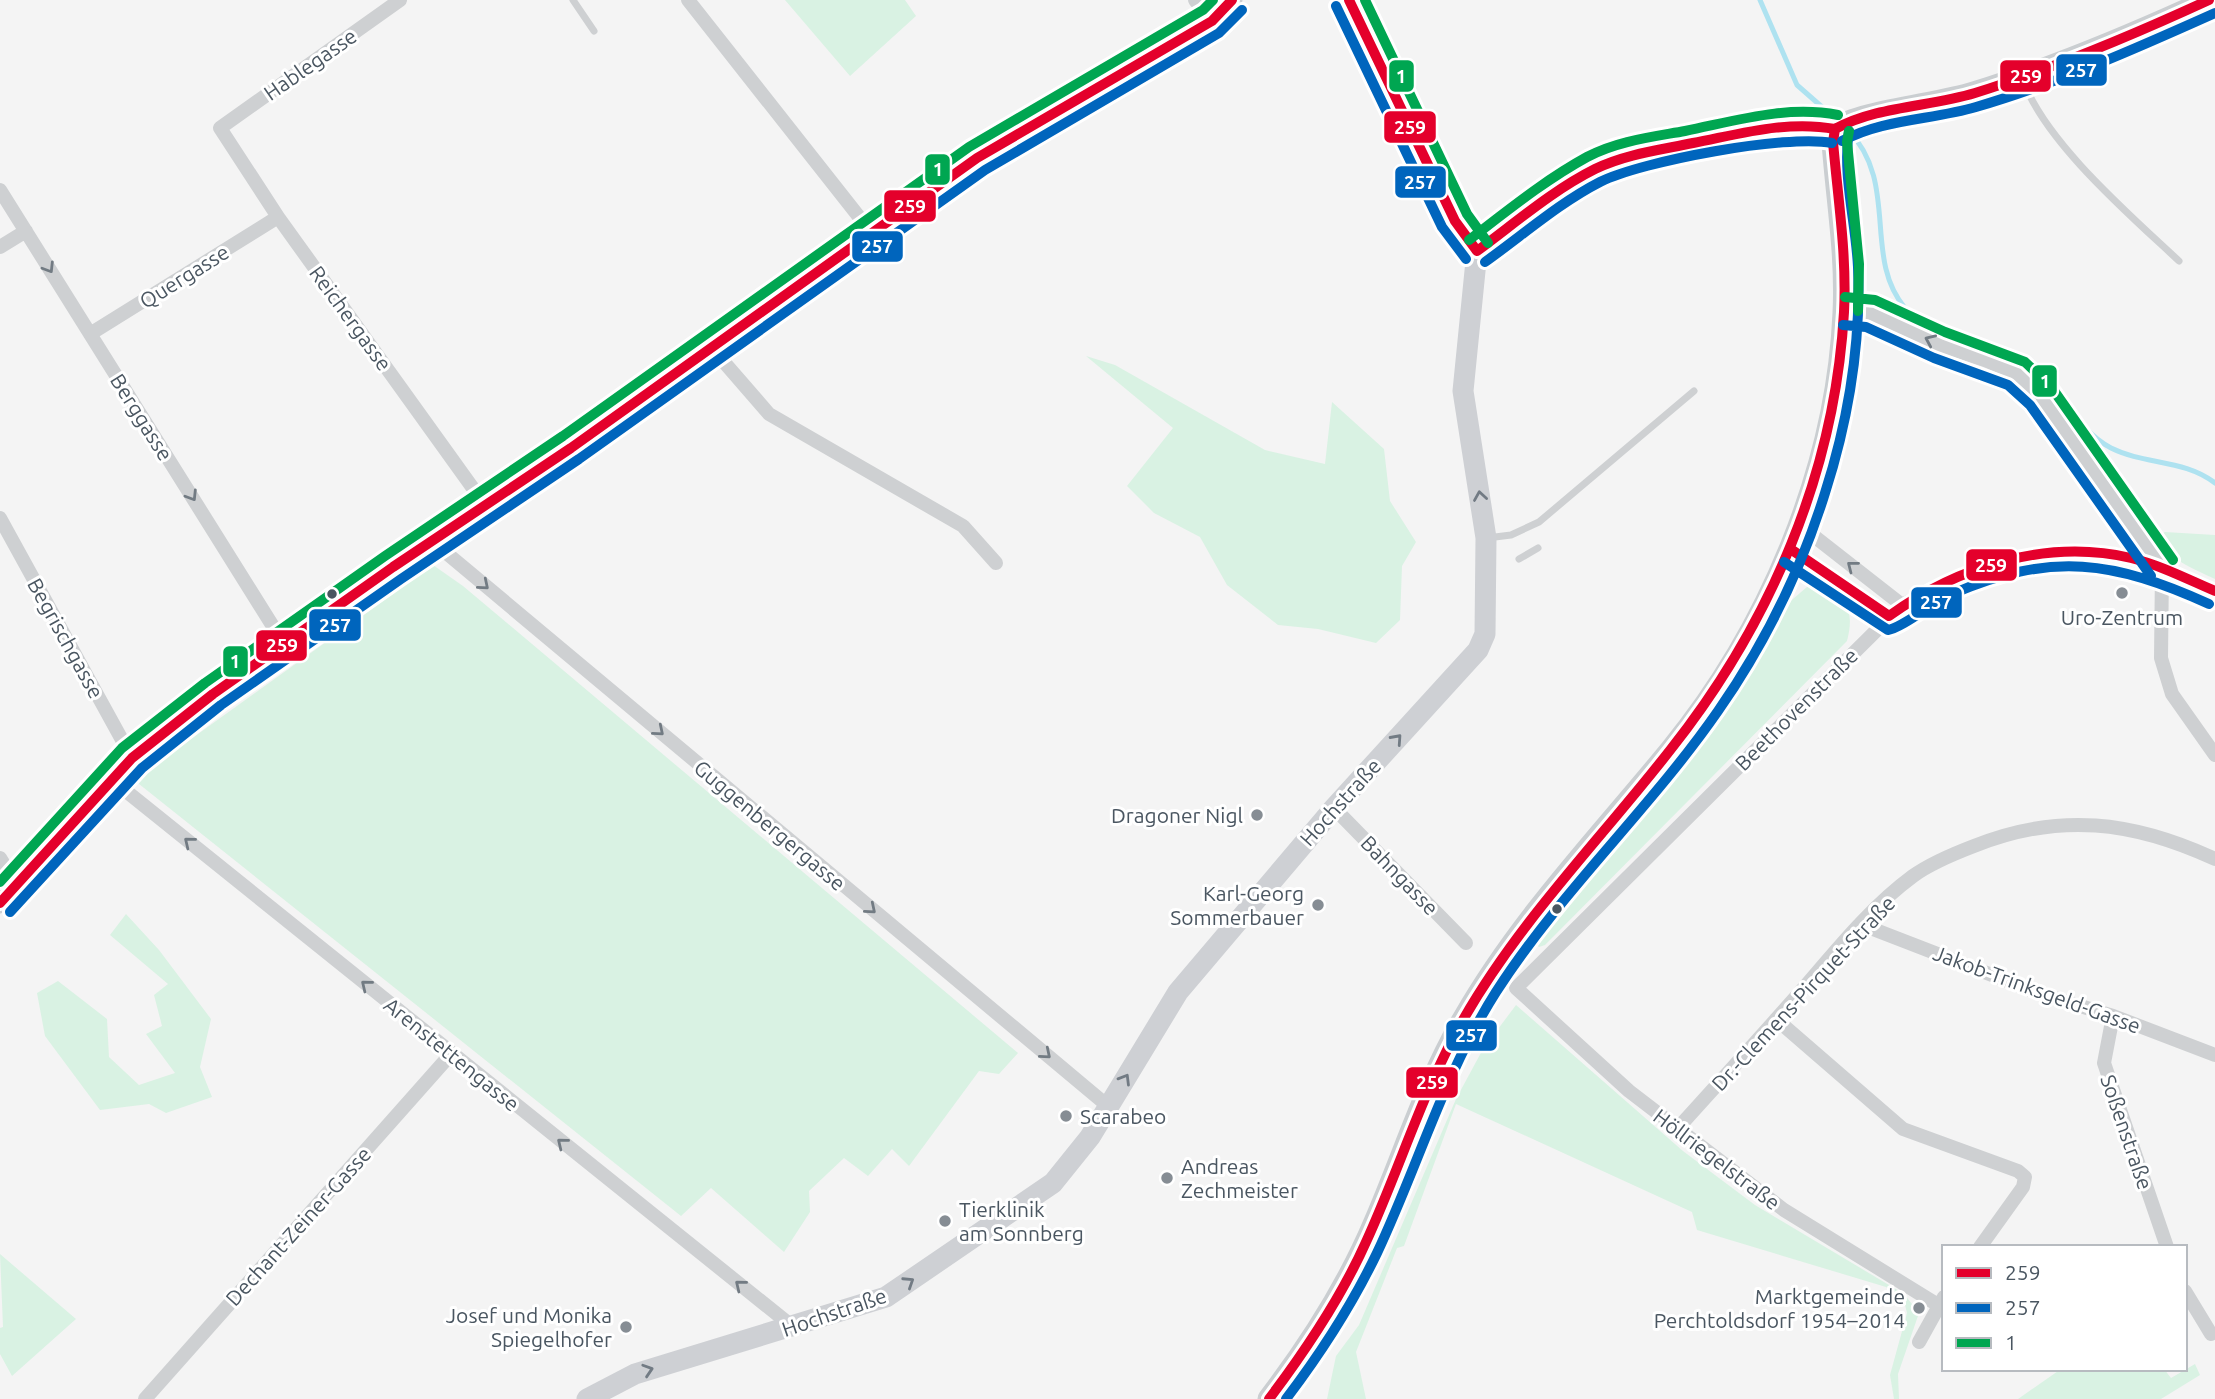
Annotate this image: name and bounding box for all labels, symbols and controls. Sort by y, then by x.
street label: Hablegasse [259,23,361,105]
line badge: 257 [2055,53,2108,87]
line badge: 1 [1388,59,1415,93]
line badge: 259 [1999,59,2052,93]
text: 257 [2065,59,2097,81]
text: 1 [1396,65,1406,87]
text: 259 [2010,65,2042,87]
line badge: 259 [1383,110,1437,144]
text: 259 [1394,116,1426,138]
line badge: 1 [924,153,951,186]
text: 1 [933,158,943,180]
line badge: 257 [1394,165,1447,199]
text: 257 [1404,171,1436,193]
line badge: 259 [883,189,937,223]
text: 259 [894,195,926,217]
line badge: 257 [851,230,904,263]
text: 257 [861,235,893,257]
street label: Quergasse [135,239,233,313]
one-way arrow [41,261,54,274]
street label: Reichergasse [305,261,397,375]
one-way arrow [1925,334,1937,348]
line badge: 1 [2031,364,2058,398]
street label: Berggasse [106,369,178,465]
text: 1 [2040,370,2050,392]
one-way arrow [183,488,196,501]
one-way arrow [1473,490,1488,502]
line badge: 259 [1965,548,2018,582]
text: 259 [1975,554,2007,576]
one-way arrow [1847,561,1859,574]
street label: Begrischgasse [23,574,109,702]
one-way arrow [476,577,489,589]
marker: Uro-Zentrum [2114,585,2130,601]
line badge: 257 [1910,586,1963,619]
unlabelled marker [325,587,339,601]
text: 257 [1920,591,1952,613]
place label: Uro-Zentrum [2061,605,2183,629]
line badge: 257 [308,608,362,642]
text: 257 [319,614,351,636]
line badge: 259 [255,629,308,662]
text: 259 [266,634,298,656]
street label: Beethovenstraße [1730,643,1862,775]
line badge: 1 [222,645,249,678]
text: 1 [230,650,240,672]
one-way arrow [651,723,663,736]
one-way arrow [1388,734,1401,747]
street label: Hochstraße [1295,753,1385,851]
street label: Guggenbergergasse [690,755,850,895]
place label: Dragoner Nigl [1111,803,1243,827]
marker: Dragoner Nigl [1249,807,1265,823]
street label: Bahngasse [1356,830,1444,920]
one-way arrow [184,837,196,850]
place label: Karl-Georg Sommerbauer [1170,881,1304,929]
street label: Dr.-Clemens-Pirquet-Straße [1706,891,1900,1095]
marker: Karl-Georg Sommerbauer [1310,897,1326,913]
one-way arrow [863,901,876,913]
unlabelled marker [1550,902,1564,916]
street label: Jakob-Trinksgeld-Gasse [1930,940,2144,1038]
one-way arrow [361,981,374,993]
street label: Arenstettengasse [380,992,524,1116]
line badge: 257 [1445,1019,1498,1052]
text: 257 [1455,1024,1487,1046]
one-way arrow [1038,1046,1050,1059]
line badge: 259 [1405,1066,1459,1099]
text: 259 [1416,1071,1448,1093]
street label: Soßenstraße [2096,1071,2158,1193]
one-way arrow [1117,1074,1130,1087]
place label: Scarabeo [1080,1104,1166,1128]
street label: Höllriegelstraße [1649,1104,1785,1214]
marker: Scarabeo [1058,1108,1074,1124]
one-way arrow [557,1138,570,1151]
street label: Dechant-Zeiner-Gasse [220,1142,376,1310]
place label: Andreas Zechmeister [1181,1154,1298,1202]
marker: Andreas Zechmeister [1159,1170,1175,1186]
place label: Tierklinik am Sonnberg [959,1197,1084,1245]
marker: Tierklinik am Sonnberg [937,1213,953,1229]
legend [1942,1245,2187,1371]
text: 259 [2005,1260,2041,1284]
one-way arrow [902,1277,915,1290]
one-way arrow [735,1280,747,1293]
street label: Hochstraße [779,1283,889,1341]
place label: Marktgemeinde Perchtoldsdorf 1954–2014 [1654,1284,1905,1332]
text: 257 [2005,1295,2041,1319]
marker: Marktgemeinde Perchtoldsdorf 1954–2014 [1911,1300,1927,1316]
place label: Josef und Monika Spiegelhofer [446,1303,612,1351]
marker: Josef und Monika Spiegelhofer [618,1319,634,1335]
text: 1 [2005,1330,2017,1354]
one-way arrow [642,1364,654,1378]

